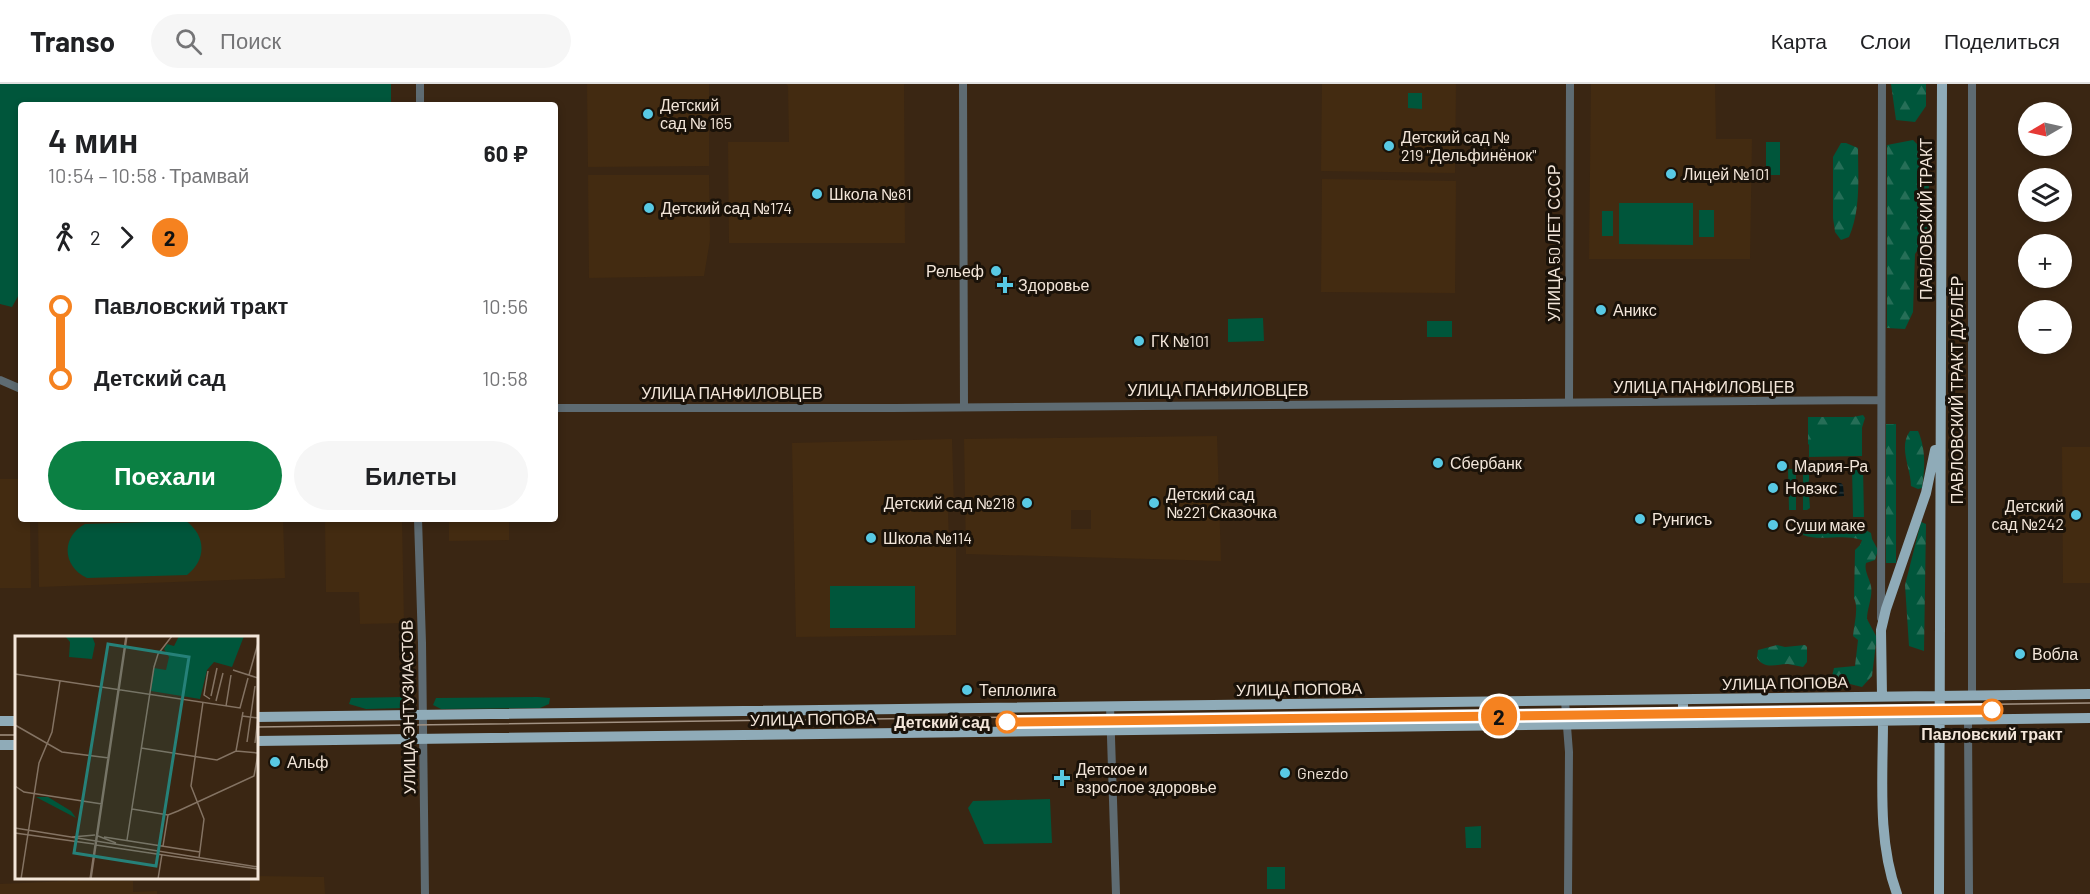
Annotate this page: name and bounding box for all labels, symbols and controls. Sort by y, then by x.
search box [151,14,571,68]
text: Transo [30,24,115,58]
icon: search [172,25,205,58]
text: Поиск [220,27,281,53]
text: Карта [1771,28,1827,53]
text: Слои [1860,28,1911,53]
text: Поделиться [1944,28,2060,53]
place label: Детский сад № 165 [660,95,732,132]
north arrow [2018,102,2072,156]
map controls [2018,102,2072,354]
marker: Детский сад № 165 [641,107,655,121]
text: 4 мин [48,120,139,160]
place label: Детский сад № 219 "Дельфинёнок" [1401,127,1536,164]
street label: ПАВЛОВСКИЙ ТРАКТ [1916,138,1935,300]
marker: Детский сад № 219 "Дельфинёнок" [1382,139,1396,153]
text: 60 ₽ [484,140,528,166]
text: 10:54 – 10:58 · Трамвай [48,163,249,187]
street label: УЛИЦА 50 ЛЕТ СССР [1544,164,1563,322]
place label: Лицей №101 [1683,164,1769,183]
marker: Лицей №101 [1664,167,1678,181]
button: layers [2018,168,2072,222]
place label: Школа №81 [829,184,911,203]
marker: Школа №81 [810,187,824,201]
place label: Детский сад №174 [661,198,792,217]
marker: Детский сад №174 [642,201,656,215]
icon: walk [48,221,81,254]
icon: forward [110,221,143,254]
text: 2 [90,225,101,249]
text: 2 [164,225,176,250]
button: + [2018,234,2072,288]
place label: Рельеф [926,261,984,280]
marker: Рельеф [989,264,1003,278]
place label: Здоровье [1018,275,1090,294]
marker: Здоровье [996,276,1014,294]
street label: ПАВЛОВСКИЙ ТРАКТ ДУБЛЁР [1947,276,1966,504]
text: Павловский тракт [94,292,288,318]
text: 10:56 [482,294,528,318]
place label: Аникс [1613,300,1657,319]
button: − [2018,300,2072,354]
marker: Аникс [1594,303,1608,317]
place label: ГК №101 [1151,331,1209,350]
marker: ГК №101 [1132,334,1146,348]
text: Детский сад [94,364,226,390]
text: 10:58 [482,366,528,390]
street label: УЛИЦА ПАНФИЛОВЦЕВ [1613,377,1795,396]
street label: УЛИЦА ПАНФИЛОВЦЕВ [1127,380,1309,399]
street label: УЛИЦА ПАНФИЛОВЦЕВ [641,383,823,402]
button: Поехали [48,441,282,510]
button: Билеты [294,441,528,510]
place label: Сбербанк [1450,453,1523,472]
marker: Сбербанк [1431,456,1445,470]
place label: Мария-Ра [1794,456,1868,475]
marker: Мария-Ра [1775,459,1789,473]
place label: Новэкс [1785,478,1837,497]
marker: Новэкс [1766,481,1780,495]
place label: Детский сад №221 Сказочка [1166,484,1277,521]
place label: Детский сад №218 [884,493,1015,512]
marker: Детский сад №218 [1020,496,1034,510]
marker: Детский сад №221 Сказочка [1147,496,1161,510]
place label: Детский сад №242 [1991,496,2064,533]
marker: Детский сад №242 [2069,508,2083,522]
place label: Рунгисъ [1652,509,1712,528]
marker: Рунгисъ [1633,512,1647,526]
place label: Суши маке [1785,515,1866,534]
marker: Суши маке [1766,518,1780,532]
place label: Школа №114 [883,528,972,547]
marker: Школа №114 [864,531,878,545]
street label: УЛИЦА ЭНТУЗИАСТОВ [396,620,419,794]
inset map [15,636,258,879]
place label: Вобла [2032,644,2078,663]
marker: Вобла [2013,647,2027,661]
street label: УЛИЦА ПОПОВА [1722,672,1848,693]
street label: УЛИЦА ПОПОВА [1236,678,1362,699]
place label: Теплолига [979,680,1056,699]
marker: Теплолига [960,683,974,697]
line badge: 2 [1480,696,1518,736]
marker: Павловский тракт [1981,699,2003,721]
text: 2 [1493,704,1505,729]
street label: УЛИЦА ПОПОВА [750,708,876,729]
marker: Детский сад [996,711,1018,733]
place label: Детский сад [894,712,990,731]
place label: Павловский тракт [1921,724,2063,743]
place label: Альф [287,752,329,771]
marker: Альф [268,755,282,769]
place label: Детское и взрослое здоровье [1076,759,1217,796]
place label: Gnezdo [1297,763,1348,782]
marker: Gnezdo [1278,766,1292,780]
marker: Детское и взрослое здоровье [1053,769,1071,787]

